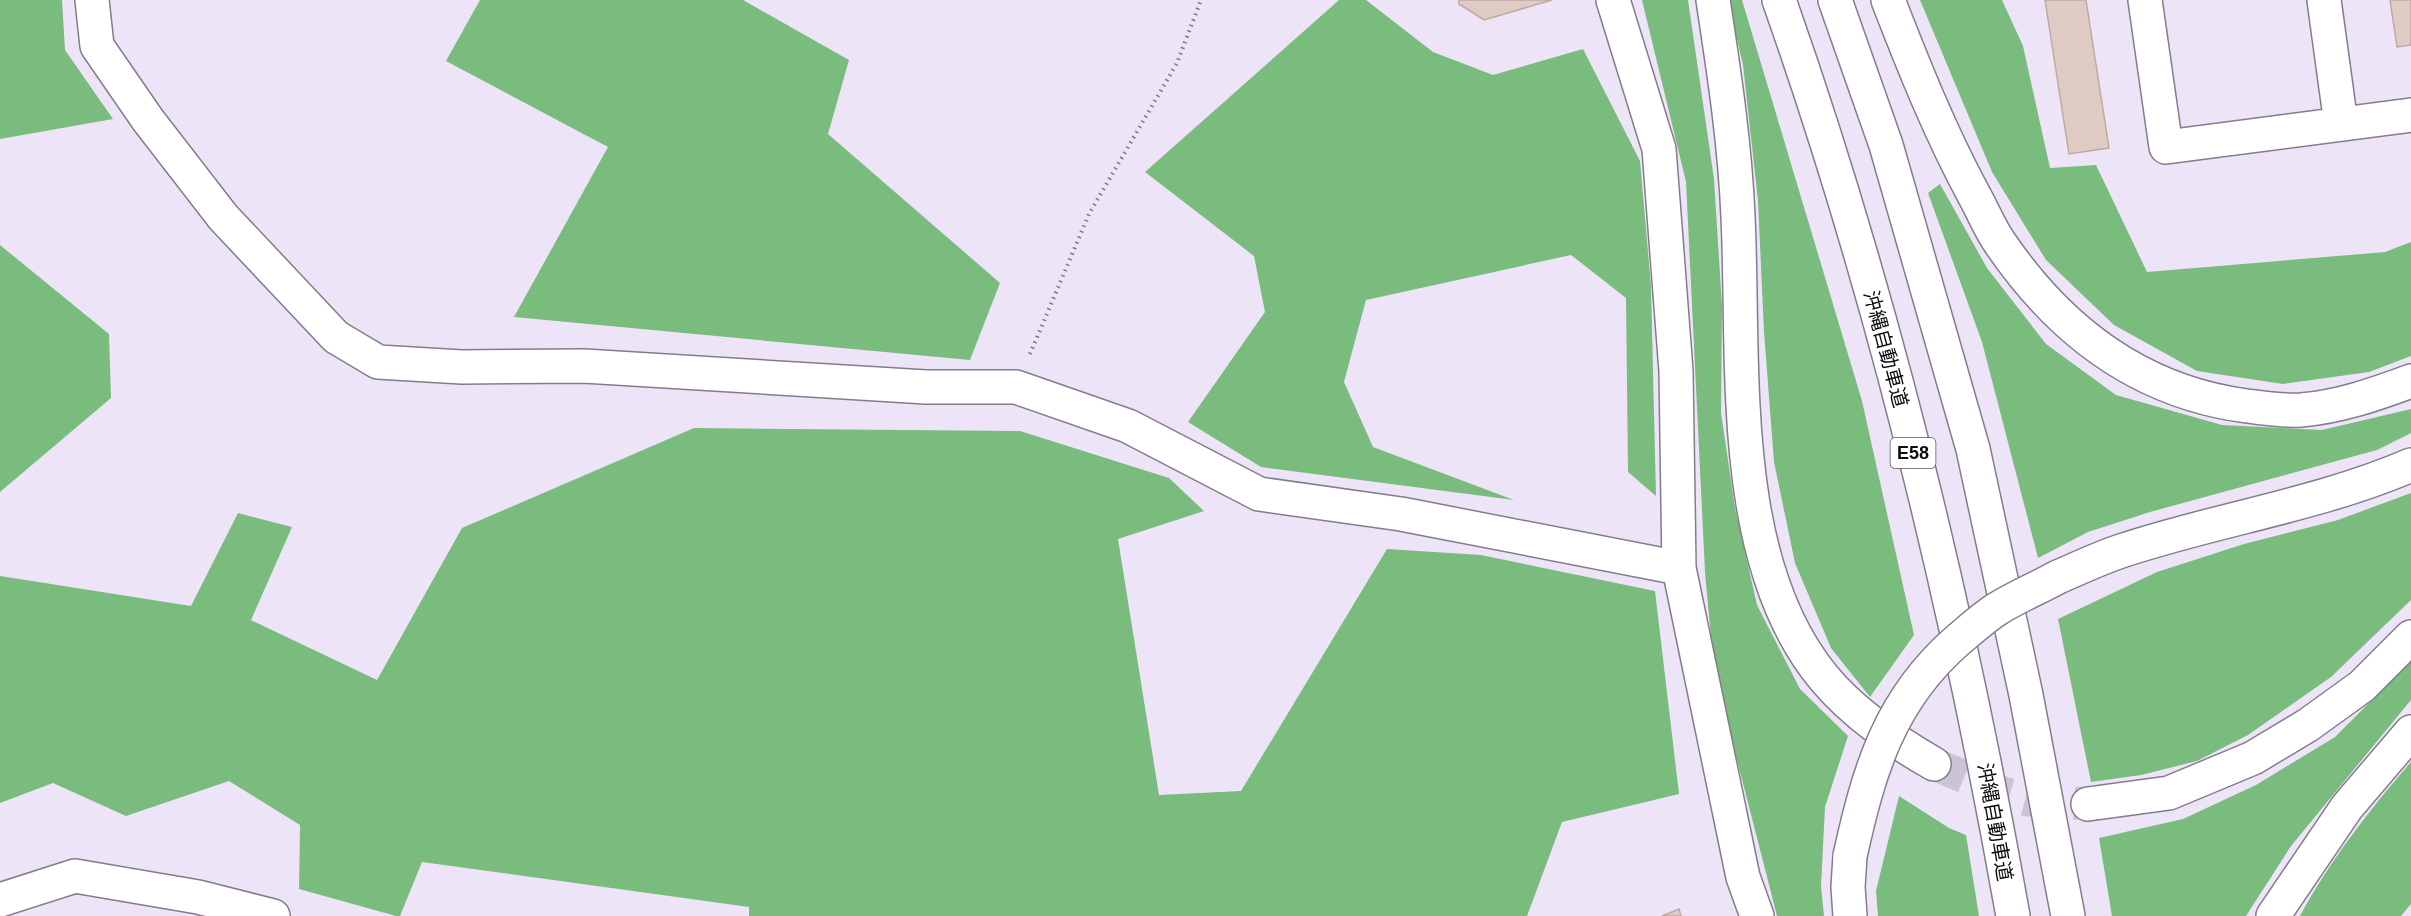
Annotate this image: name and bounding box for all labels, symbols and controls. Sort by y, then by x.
street label: 沖縄自動車道 [1860,288,1912,410]
road number: E58 [1890,438,1936,468]
street label: 沖縄自動車道 [1974,761,2016,883]

